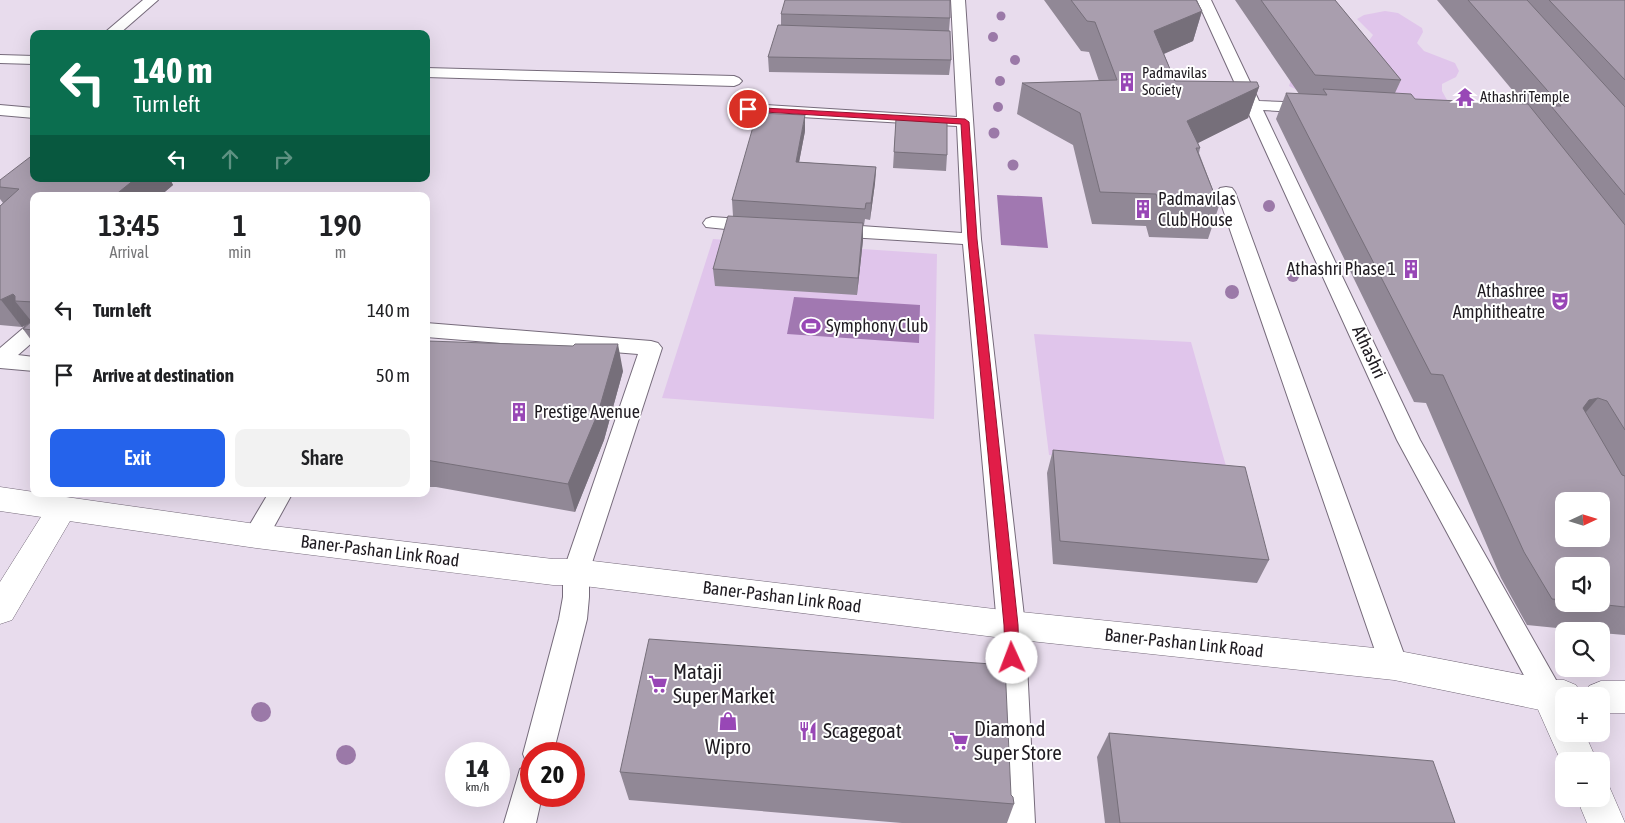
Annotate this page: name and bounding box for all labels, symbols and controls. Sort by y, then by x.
icon: left [50,50,115,115]
text: 140 m [133,50,212,90]
place label: Padmavilas Society [1142,64,1207,98]
building icon: Padmavilas Society [1116,71,1138,93]
temple icon: Athashri Temple [1454,86,1476,108]
pin [727,88,769,130]
place label: Athashri Temple [1480,88,1570,105]
text: Turn left [133,91,200,117]
icon: arrive [734,95,762,123]
icon: left [163,145,191,173]
icon: ahead [216,145,244,173]
icon: right [269,145,297,173]
place label: Padmavilas Club House [1158,188,1236,230]
building icon: Padmavilas Club House [1132,198,1154,220]
text: 13:45 [98,208,160,242]
text: 1 [233,208,247,242]
text: 190 [319,208,362,242]
text: Arrival [110,243,149,261]
text: min [228,243,251,261]
text: m [335,243,346,261]
place label: Athashri Phase 1 [1287,258,1396,279]
building icon: Athashri Phase 1 [1400,258,1422,280]
place label: Athashree Amphitheatre [1453,280,1545,322]
theatre icon: Athashree Amphitheatre [1549,290,1571,312]
icon: left [50,296,78,324]
text: Turn left [93,299,151,321]
text: 140 m [367,299,410,321]
sports icon: Symphony Club [800,315,822,337]
place label: Symphony Club [826,315,928,336]
street label: Athashri [1348,322,1391,381]
icon: arrive [50,361,78,389]
text: Arrive at destination [93,364,234,386]
text: 50 m [376,364,410,386]
building icon: Prestige Avenue [508,401,530,423]
place label: Prestige Avenue [534,401,640,422]
button: Exit [50,429,225,487]
button: Share [235,429,410,487]
north arrow [1555,492,1610,548]
map controls [1555,492,1610,807]
street label: Baner-Pashan Link Road [300,530,461,571]
button: sound [1555,557,1610,612]
street label: Baner-Pashan Link Road [702,576,863,617]
button: search [1555,622,1610,677]
street label: Baner-Pashan Link Road [1104,624,1265,661]
position arrow [985,631,1037,683]
place label: Mataji Super Market [673,659,775,707]
supermarket icon: Mataji Super Market [647,673,669,695]
button: + [1555,687,1610,742]
shop icon: Wipro [717,710,739,732]
place label: Diamond Super Store [974,716,1062,764]
place label: Scagegoat [823,718,902,742]
restaurant icon: Scagegoat [797,720,819,742]
supermarket icon: Diamond Super Store [948,730,970,752]
place label: Wipro [705,734,751,758]
speed limit sign: 20 [520,742,585,807]
button: − [1555,752,1610,807]
text: 14 [466,754,489,782]
text: km/h [466,780,489,794]

